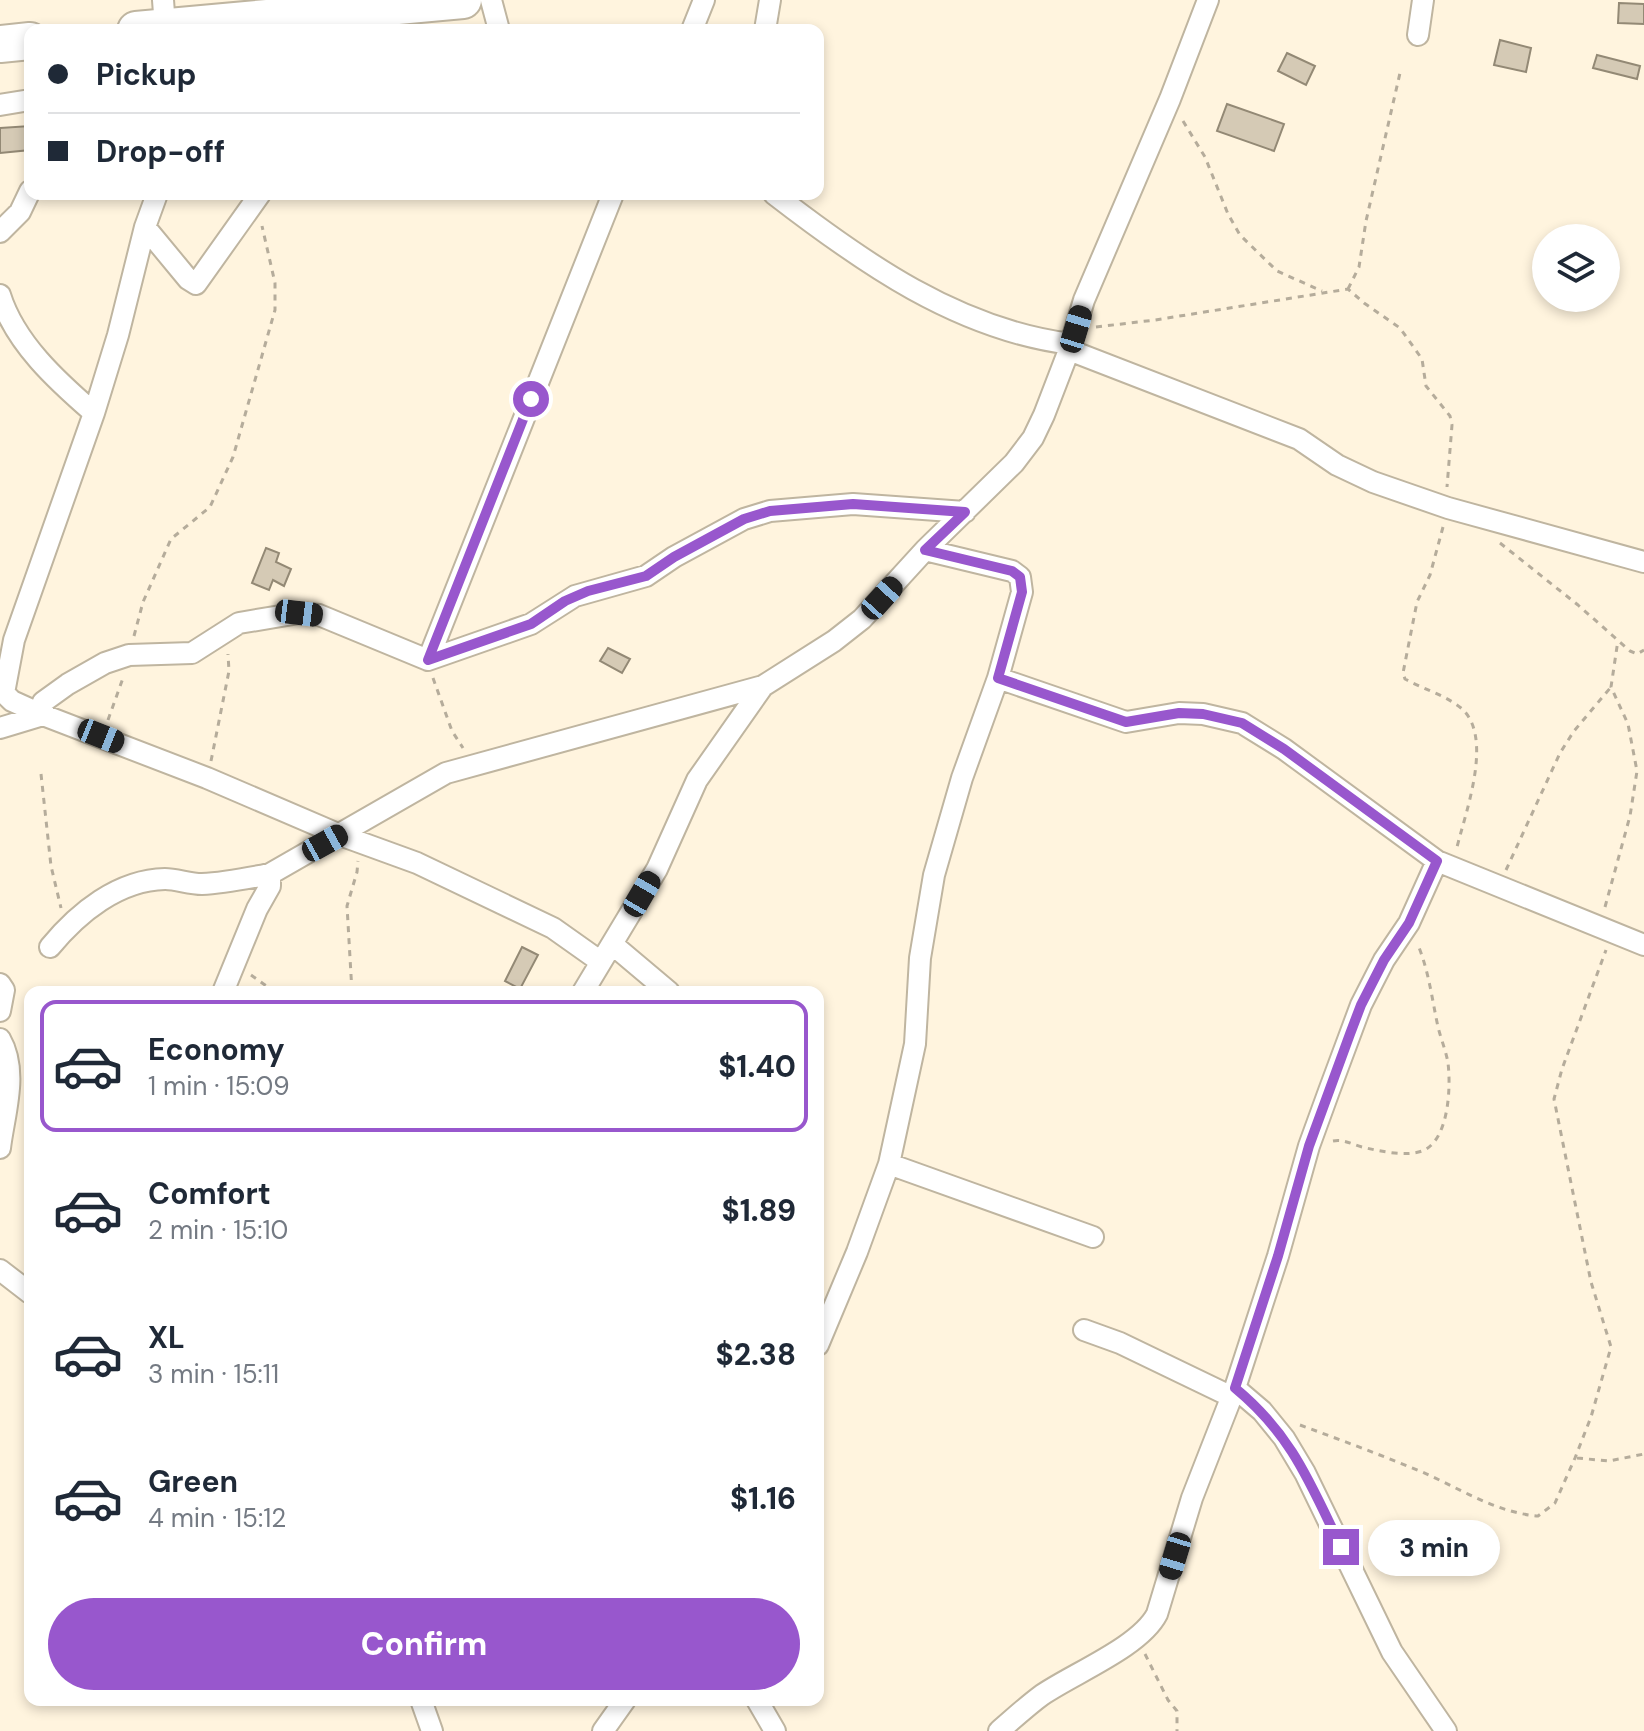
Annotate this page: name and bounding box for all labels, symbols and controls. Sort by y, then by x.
text: Pickup [96,55,196,94]
text: Drop-off [96,132,225,171]
map controls [1532,224,1620,312]
button: layers [1532,224,1620,312]
car [1058,303,1094,355]
route start [513,381,549,417]
car [857,572,907,624]
car [274,598,324,628]
car [74,716,128,756]
car [298,821,352,865]
car [620,867,664,921]
icon: car [52,1030,124,1102]
text: Economy [148,1030,285,1069]
text: $1.40 [718,1047,796,1086]
text: 1 min · 15:09 [148,1069,290,1103]
icon: car [52,1174,124,1246]
text: Comfort [148,1174,271,1213]
text: $1.89 [722,1191,796,1230]
text: 2 min · 15:10 [148,1213,288,1247]
icon: car [52,1318,124,1390]
text: XL [148,1318,185,1357]
text: $2.38 [716,1335,796,1374]
text: 3 min · 15:11 [148,1357,279,1391]
icon: car [52,1462,124,1534]
text: Green [148,1462,238,1501]
text: $1.16 [730,1479,796,1518]
text: 4 min · 15:12 [148,1501,286,1535]
callout: 3 min [1369,1519,1501,1575]
route end [1323,1529,1359,1565]
car [1157,1530,1193,1582]
text: 3 min [1399,1531,1469,1565]
button: Confirm [48,1598,800,1690]

